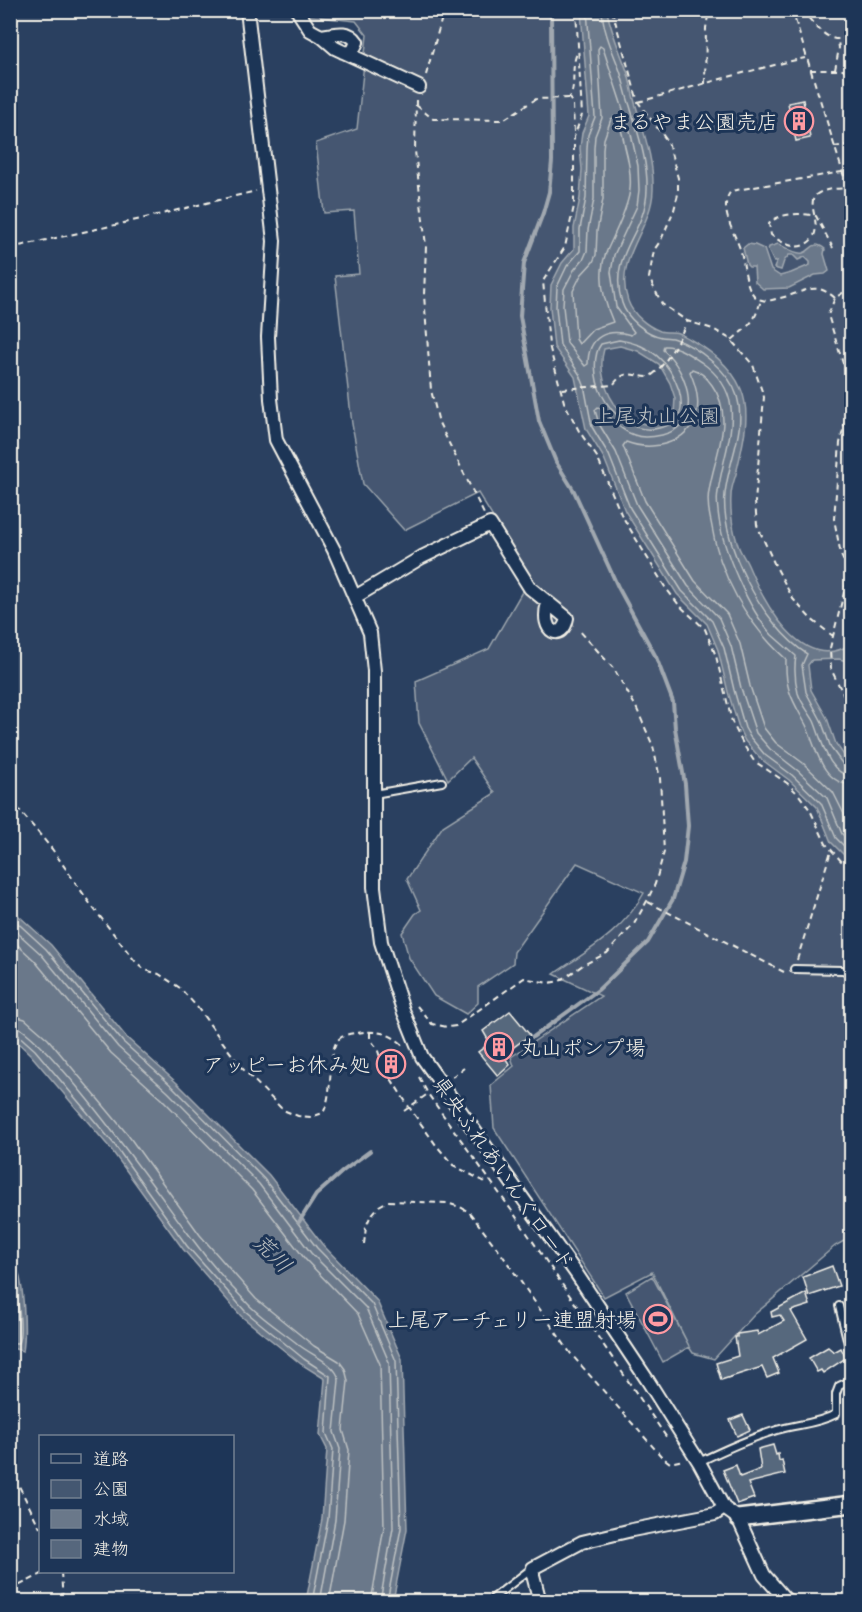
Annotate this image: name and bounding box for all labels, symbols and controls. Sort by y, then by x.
building icon: まるやま公園売店 [783,105,815,137]
place label: まるやま公園売店 [610,108,778,135]
park label: 上尾丸山公園 [594,402,720,429]
building icon: 丸山ポンプ場 [483,1031,515,1063]
place label: 丸山ポンプ場 [520,1034,646,1061]
building icon: アッピーお休み処 [375,1048,407,1080]
place label: アッピーお休み処 [203,1051,370,1078]
street label: 県央ふれあいんぐロード [427,1071,581,1275]
water label: 荒川 [248,1228,298,1278]
sports icon: 上尾アーチェリー連盟射場 [642,1303,674,1335]
place label: 上尾アーチェリー連盟射場 [388,1306,637,1333]
legend [39,1435,234,1573]
text: 道路 [93,1447,129,1470]
text: 公園 [93,1477,129,1500]
text: 水域 [93,1507,129,1530]
text: 建物 [93,1537,129,1560]

